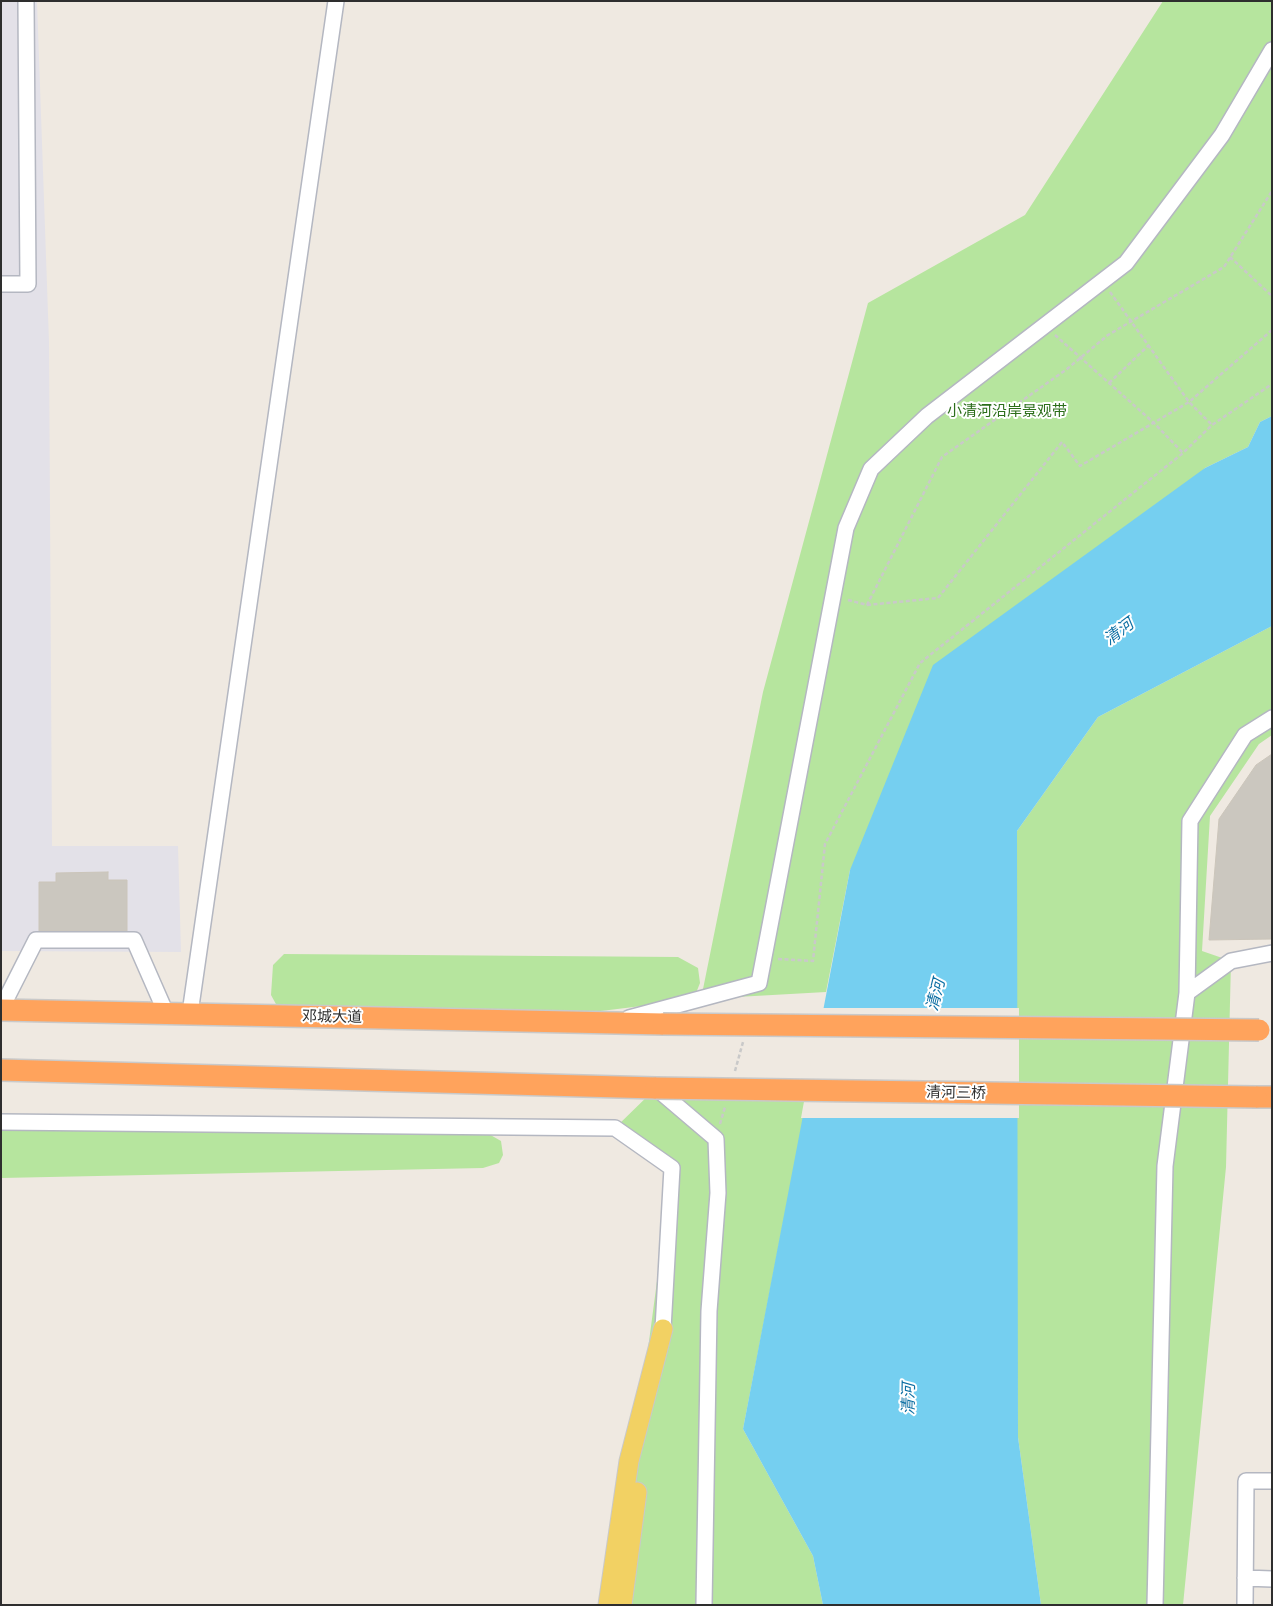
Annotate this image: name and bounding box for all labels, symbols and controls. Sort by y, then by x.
park label: 小清河沿岸景观带 [947,402,1067,420]
water label: 清河 [1100,615,1138,649]
water label: 清河 [923,977,949,1013]
street label: 邓城大道 [302,1007,362,1027]
street label: 清河三桥 [926,1083,986,1103]
water label: 清河 [899,1383,919,1415]

